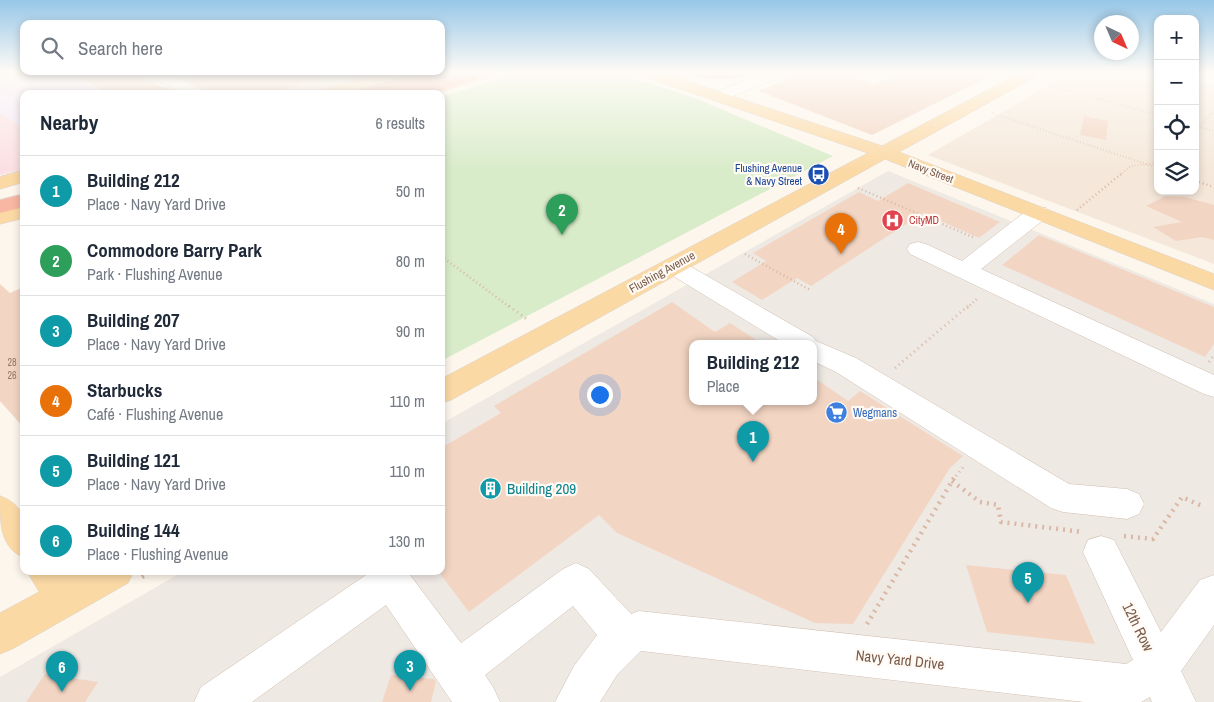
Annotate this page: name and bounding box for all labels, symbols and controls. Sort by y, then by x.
north arrow [1094,15,1139,60]
map controls [1154,15,1199,195]
button: + [1154,15,1199,60]
search box [20,20,445,75]
icon: search [38,34,66,62]
text: Search here [78,35,163,61]
button: − [1154,60,1199,105]
button: locate [1154,105,1199,150]
text: Nearby [40,108,98,137]
text: 6 results [375,112,425,134]
button: layers [1154,150,1199,195]
street label: Navy Street [906,156,956,186]
place label: Flushing Avenue & Navy Street [735,161,802,188]
bus stop icon: Flushing Avenue & Navy Street [806,162,830,186]
text: Building 212 [87,167,180,193]
text: 1 [52,180,60,202]
text: 50 m [396,180,425,202]
text: Place · Navy Yard Drive [87,193,226,215]
pin: 2 [546,194,578,235]
hospital icon: CityMD [881,208,905,232]
pin: 4 [825,213,857,254]
place label: CityMD [909,213,939,227]
text: Commodore Barry Park [87,237,262,263]
street label: Flushing Avenue [626,247,698,297]
text: 2 [52,250,60,272]
text: 80 m [396,250,425,272]
text: Park · Flushing Avenue [87,263,222,285]
text: Building 207 [87,307,180,333]
text: 3 [52,320,60,342]
text: 90 m [396,320,425,342]
text: Place · Navy Yard Drive [87,333,226,355]
popup [689,340,817,405]
text: Building 212 [707,349,799,375]
house number: 28 [7,356,17,369]
house number: 26 [7,369,17,382]
text: Place [707,375,740,397]
text: Starbucks [87,377,162,403]
your location [587,382,613,408]
text: 4 [52,390,60,412]
text: 110 m [389,390,425,412]
supermarket icon: Wegmans [825,401,849,425]
text: Café · Flushing Avenue [87,403,223,425]
place label: Wegmans [853,405,897,421]
pin: 1 [737,421,769,462]
text: Building 121 [87,447,180,473]
text: 5 [52,460,60,482]
text: 110 m [389,460,425,482]
text: Place · Navy Yard Drive [87,473,226,495]
building icon: Building 209 [479,477,503,501]
place label: Building 209 [507,478,576,499]
text: Building 144 [87,517,180,543]
text: 6 [52,530,60,552]
text: 130 m [389,530,425,552]
text: Place · Flushing Avenue [87,543,228,565]
pin: 5 [1012,562,1044,603]
street label: 12th Row [1118,599,1159,655]
street label: Navy Yard Drive [855,644,946,675]
pin: 3 [394,650,426,691]
pin: 6 [46,651,78,692]

